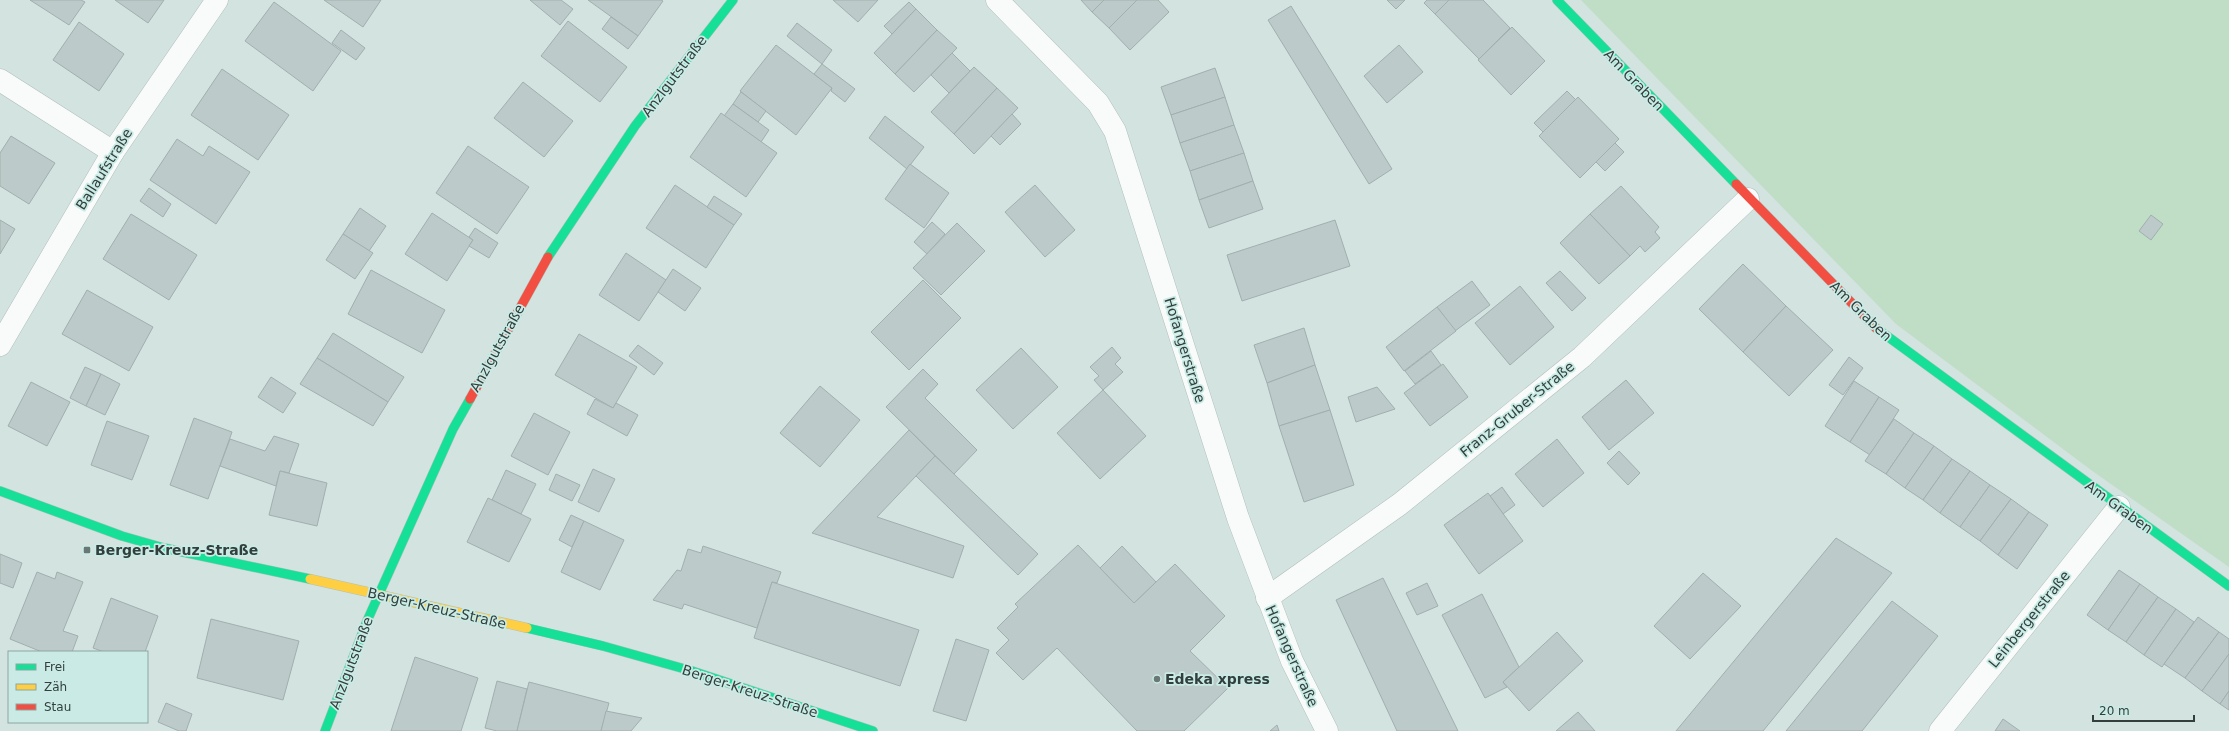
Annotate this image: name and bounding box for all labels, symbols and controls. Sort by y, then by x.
street label: Anzlgutstraße [638,32,710,120]
street label: Am Graben [1601,46,1667,114]
street label: Ballaufstraße [73,125,135,213]
street label: Am Graben [1827,278,1895,344]
street label: Hofangerstraße [1161,295,1209,405]
street label: Anzlgutstraße [466,301,528,395]
street label: Franz-Gruber-Straße [1457,358,1577,460]
street label: Am Graben [2082,477,2156,537]
place label: Berger-Kreuz-Straße [95,542,258,558]
marker: Berger-Kreuz-Straße [82,545,92,555]
street label: Leinbergerstraße [1985,567,2073,671]
street label: Berger-Kreuz-Straße [366,584,508,632]
street label: Hofangerstraße [1262,603,1322,709]
street label: Anzlgutstraße [326,615,376,711]
legend [8,651,148,723]
text: Frei [44,660,65,674]
street label: Berger-Kreuz-Straße [680,661,820,721]
place label: Edeka xpress [1165,671,1270,687]
marker: Edeka xpress [1152,674,1162,684]
text: Zäh [44,680,67,694]
scale bar [2093,697,2194,723]
text: Stau [44,700,71,714]
text: 20 m [2099,704,2130,718]

